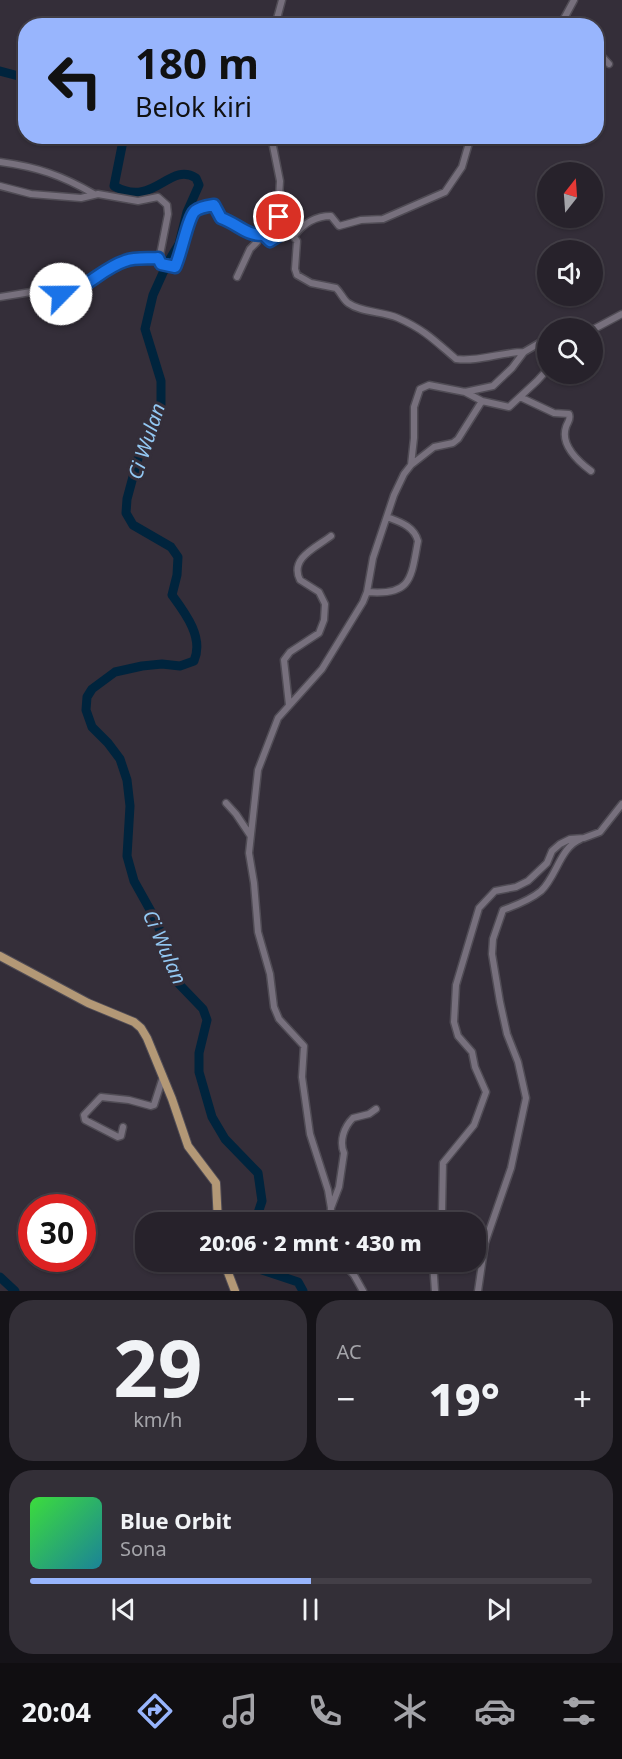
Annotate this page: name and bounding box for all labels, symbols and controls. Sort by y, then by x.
text: 180 m [135,34,259,91]
icon: left [36,42,114,120]
text: Belok kiri [135,88,252,125]
north arrow [537,162,603,228]
map controls [537,162,603,384]
pin [253,191,304,242]
icon: arrive [262,200,295,233]
button: sound [537,240,603,306]
position arrow [29,262,93,326]
button: search [537,318,603,384]
water label: Ci Wulan [121,399,171,483]
water label: Ci Wulan [137,906,193,988]
speed limit sign: 30 [18,1194,96,1272]
text: 20:06 · 2 mnt · 430 m [199,1227,422,1257]
text: 29 [113,1314,202,1420]
text: AC [337,1338,362,1365]
text: 19° [429,1368,500,1429]
text: − [337,1376,355,1421]
text: + [573,1376,592,1421]
text: km/h [133,1406,182,1433]
text: Blue Orbit [120,1505,232,1535]
text: Sona [120,1535,167,1562]
icon: previous [107,1593,140,1626]
icon: pause [294,1593,327,1626]
icon: next [482,1593,515,1626]
icon: directions [134,1690,176,1732]
icon: music [219,1690,261,1732]
icon: phone [304,1690,346,1732]
icon: climate [389,1690,431,1732]
icon: car [474,1690,516,1732]
icon: filters [558,1690,600,1732]
text: 20:04 [21,1693,91,1730]

